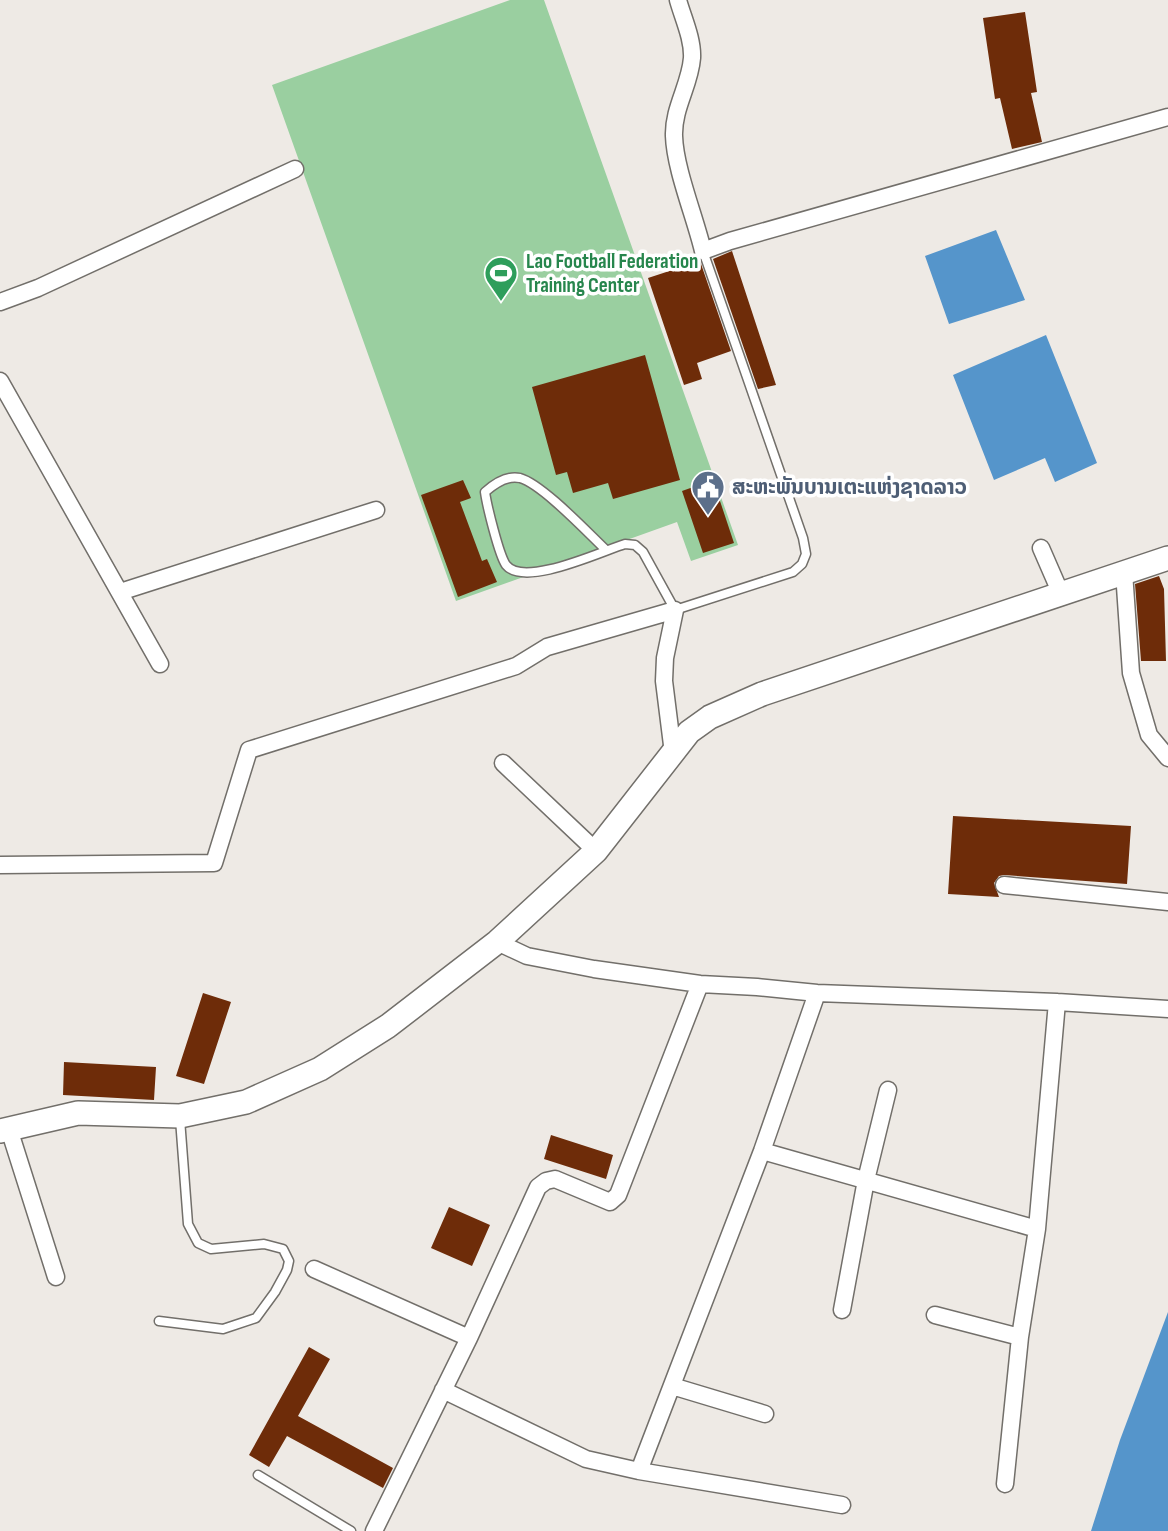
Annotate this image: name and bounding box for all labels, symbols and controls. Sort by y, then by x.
place label: Lao Football Federation Training Center [526,249,698,298]
sports icon: Lao Football Federation Training Center [482,254,520,303]
public building icon: ສະຫະພັນບານເຕະແຫ່ງຊາດລາວ [689,468,727,517]
place label: ສະຫະພັນບານເຕະແຫ່ງຊາດລາວ [732,475,967,500]

